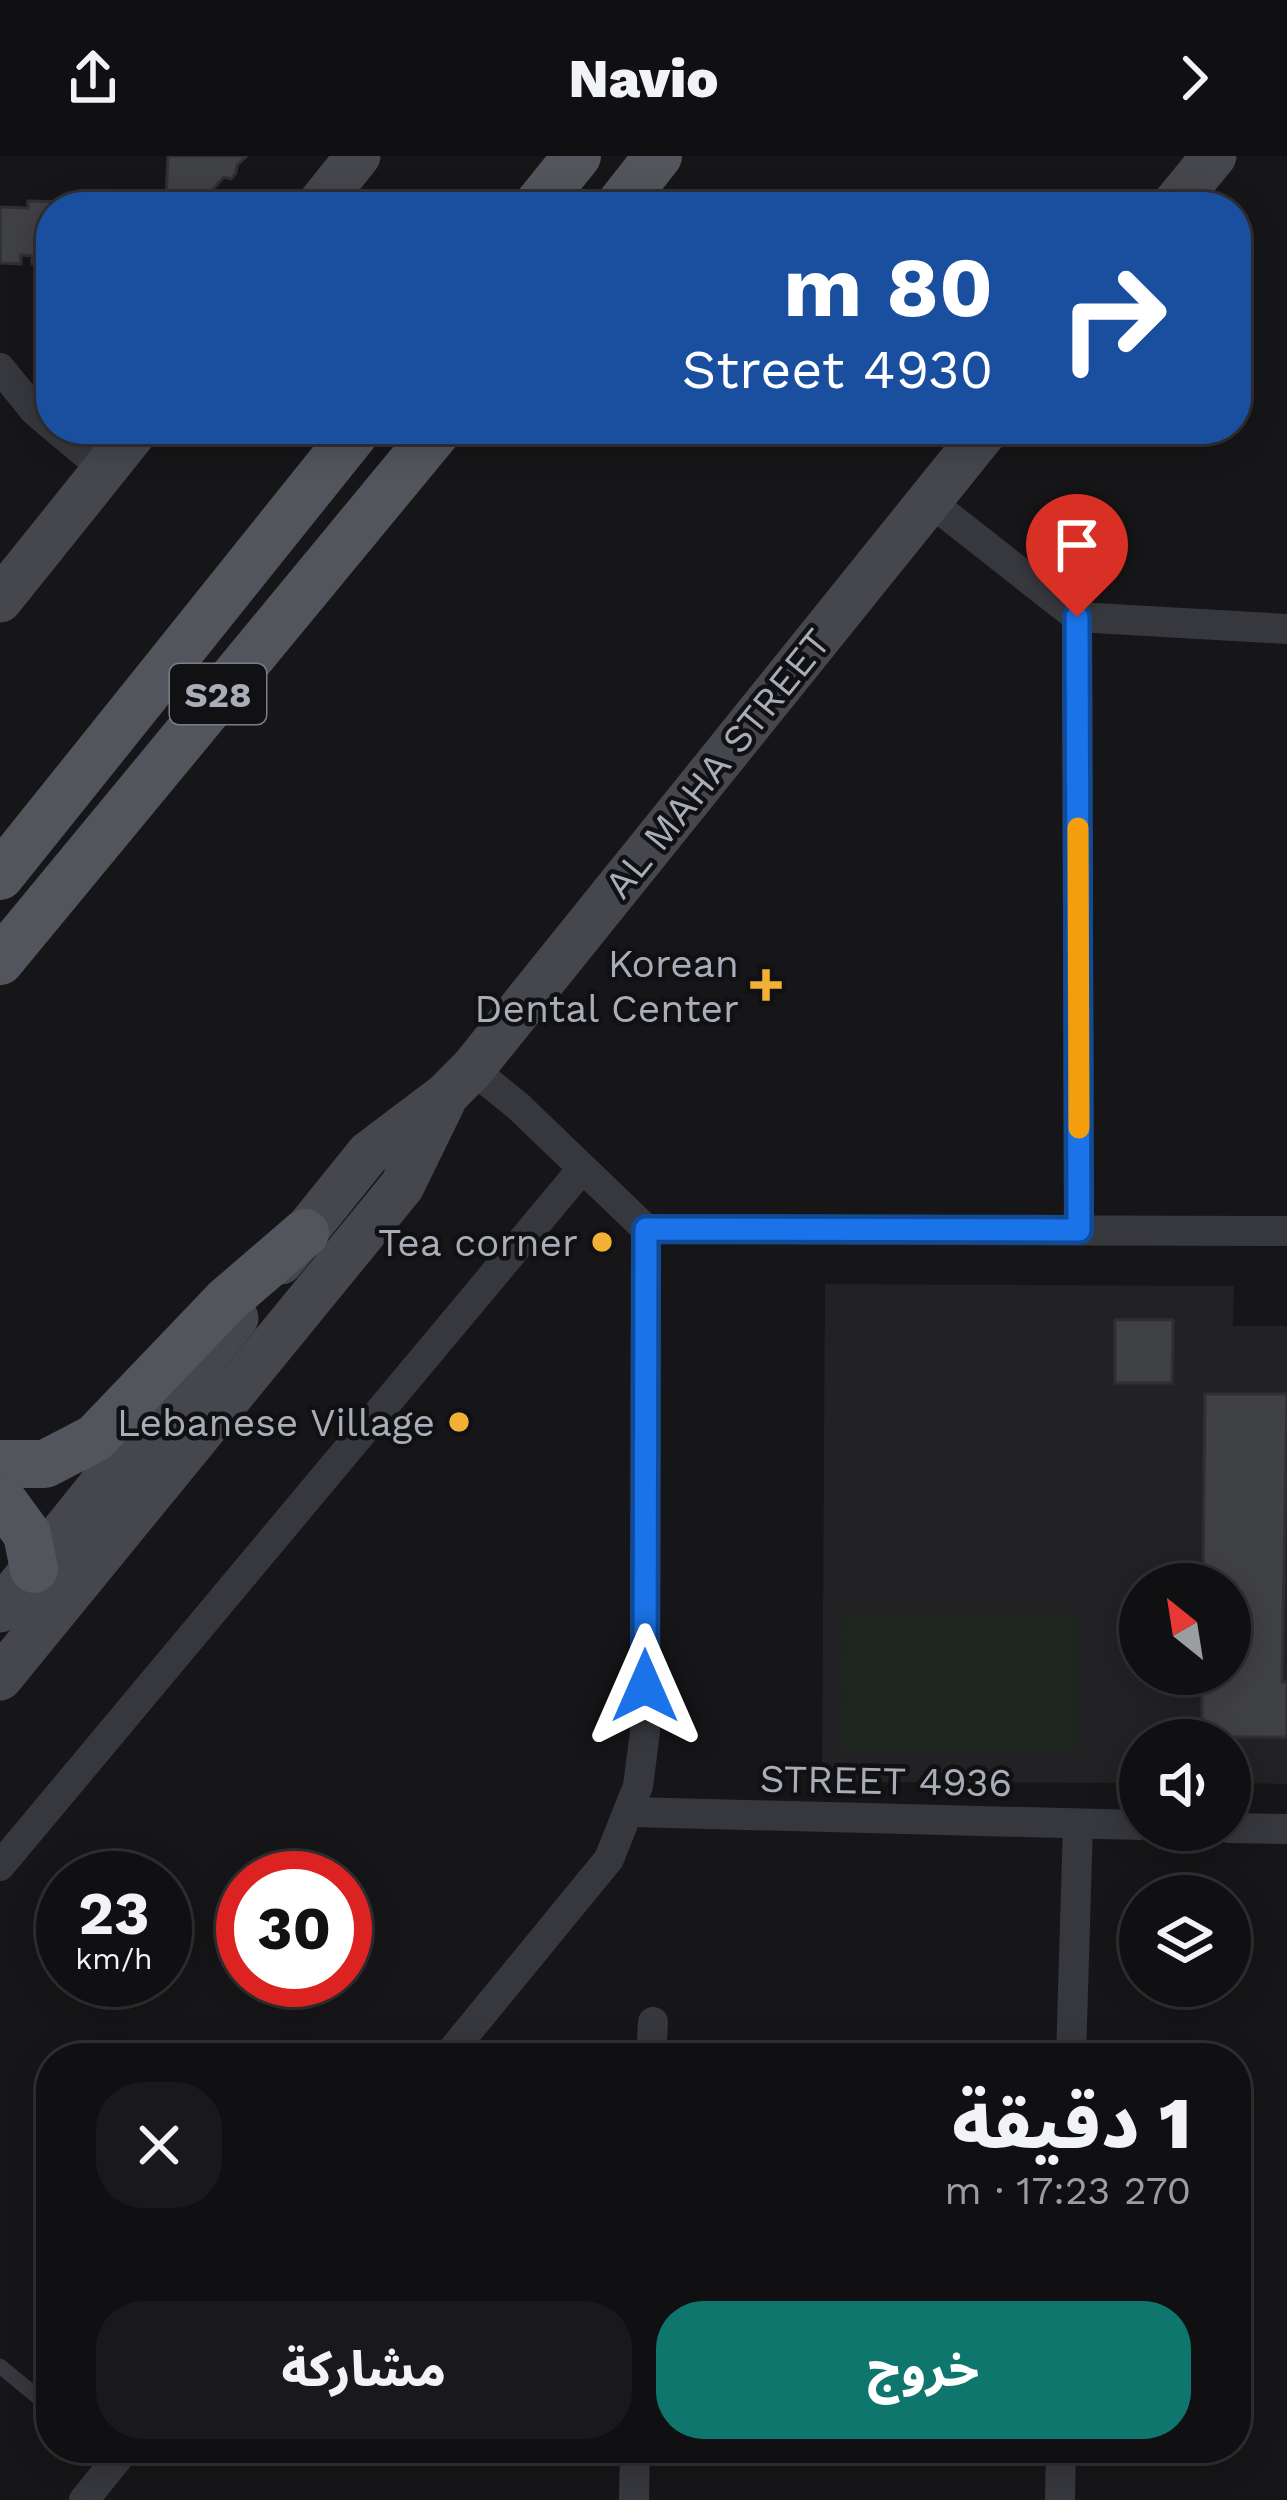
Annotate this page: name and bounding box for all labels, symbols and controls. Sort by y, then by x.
icon: share [60,45,126,111]
icon: forward [1161,45,1227,111]
text: Navio [569,47,718,110]
text: 80 m [783,238,993,336]
icon: right [1035,240,1191,396]
text: Street 4930 [682,338,993,401]
pin [1026,494,1128,617]
icon: arrive [1044,512,1110,578]
street label: AL MAHA STREET [595,620,840,907]
road number: S28 [170,664,266,724]
place label: Korean Dental Center [474,941,739,1031]
marker: Korean Dental Center [750,969,782,1001]
place label: Tea corner [378,1220,578,1265]
marker: Tea corner [589,1229,615,1255]
place label: Lebanese Village [117,1400,435,1445]
marker: Lebanese Village [446,1409,472,1435]
north arrow [1119,1563,1251,1695]
map controls [1119,1563,1251,2007]
position arrow [582,1623,708,1749]
button: sound [1119,1719,1251,1851]
street label: STREET 4936 [759,1756,1013,1805]
speed limit sign: 30 [216,1851,372,2007]
button: layers [1119,1875,1251,2007]
text: 23 [78,1878,150,1949]
text: km/h [75,1941,153,1976]
text: 1 دقيقة [952,2081,1191,2165]
button: close [96,2082,222,2208]
text: 270 m · 17:23 [944,2168,1191,2213]
button: مشاركة [96,2301,632,2439]
button: خروج [656,2301,1191,2439]

